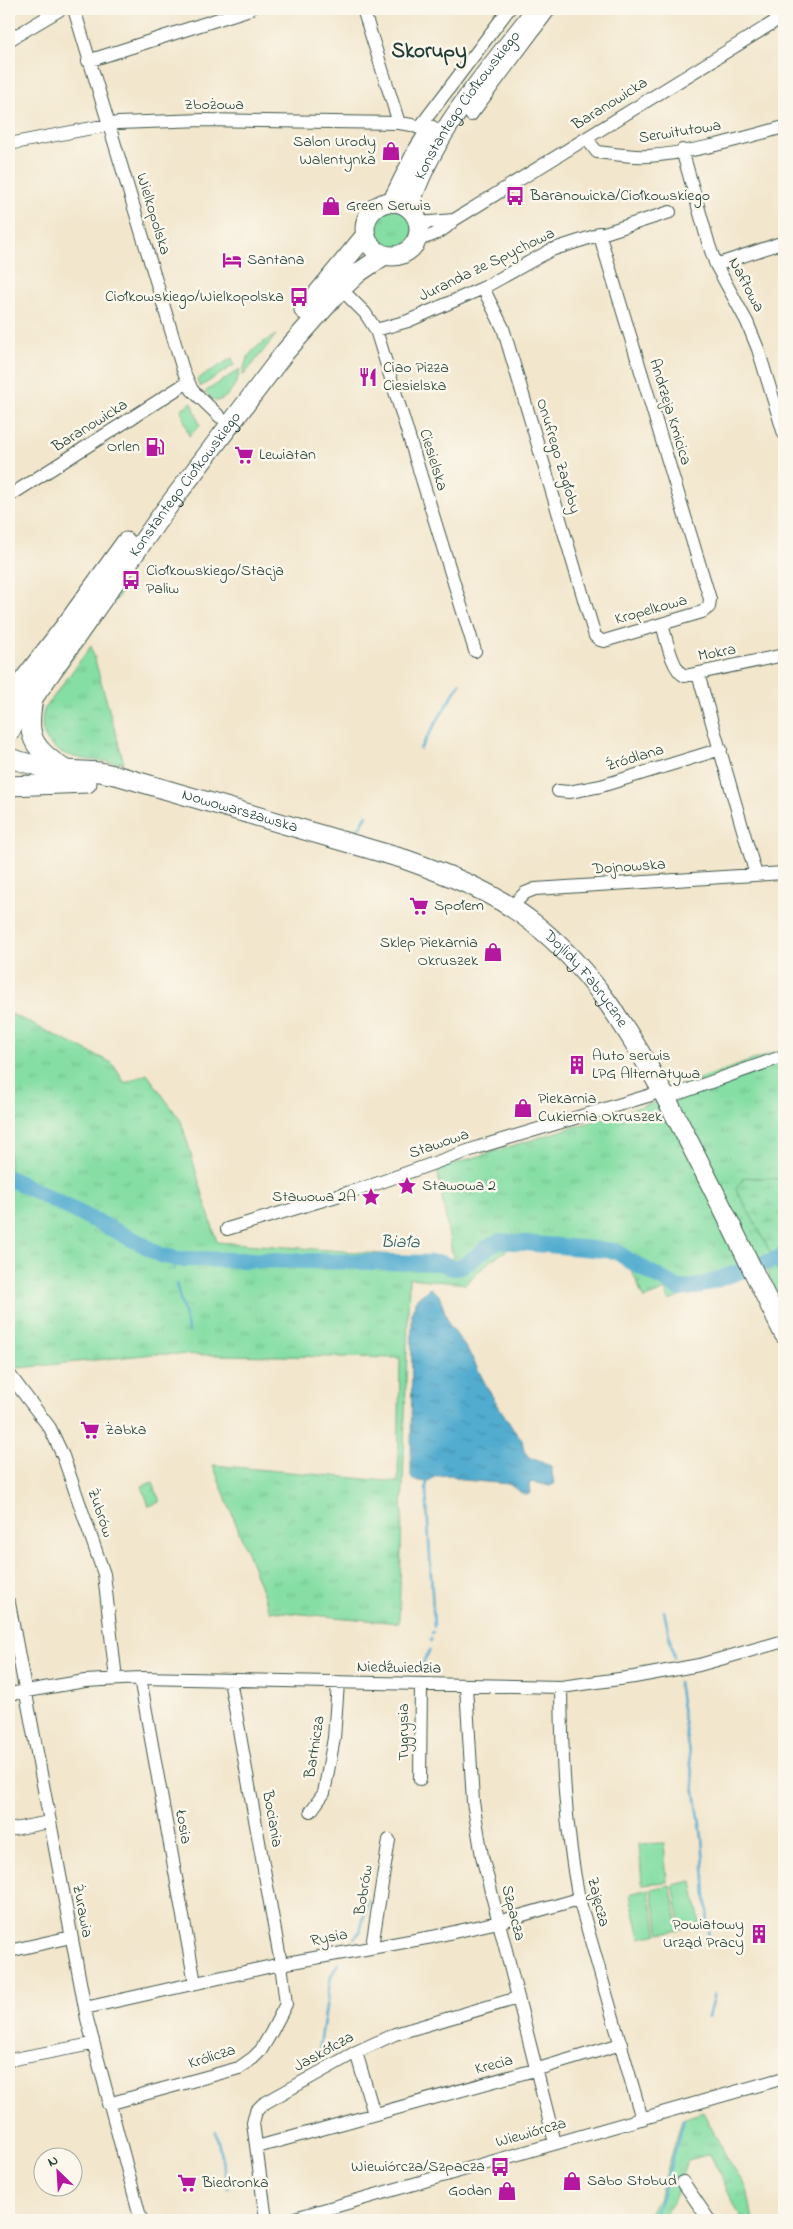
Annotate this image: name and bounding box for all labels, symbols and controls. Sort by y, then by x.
street label: Konstantego Ciołkowskiego [409,26,527,184]
district label: Skorupy [391,37,467,69]
street label: Baranowicka [567,71,653,137]
street label: Zbożowa [184,93,244,117]
street label: Serwitutowa [637,114,723,150]
place label: Salon Urody Walentynka [293,130,376,172]
shop icon: Salon Urody Walentynka [380,140,402,162]
street label: Wielkopolska [129,170,177,258]
place label: Baranowicka/Ciołkowskiego [529,184,710,208]
bus stop icon: Baranowicka/Ciołkowskiego [504,185,526,207]
place label: Green Serwis [346,194,431,218]
shop icon: Green Serwis [320,195,342,217]
street label: Juranda ze Spychowa [415,222,559,308]
place label: Santana [247,248,304,272]
hotel icon: Santana [221,249,243,271]
street label: Naftowa [722,253,770,317]
place label: Ciołkowskiego/Wielkopolska [105,285,284,309]
bus stop icon: Ciołkowskiego/Wielkopolska [288,286,310,308]
place label: Ciao Pizza Ciesielska [383,356,449,398]
street label: Andrzeja Kmicica [642,356,698,468]
restaurant icon: Ciao Pizza Ciesielska [357,366,379,388]
street label: Baranowicka [47,393,133,459]
street label: Onufrego Zagłoby [529,395,587,517]
street label: Konstantego Ciołkowskiego [123,407,248,562]
street label: Ciesielska [412,426,454,494]
place label: Orlen [107,435,140,459]
fuel station icon: Orlen [144,436,166,458]
place label: Lewiatan [259,443,316,467]
supermarket icon: Lewiatan [233,444,255,466]
place label: Ciołkowskiego/Stacja Paliw [146,559,284,601]
bus stop icon: Ciołkowskiego/Stacja Paliw [120,569,142,591]
street label: Kropelkowa [612,588,690,632]
street label: Mokra [696,638,738,668]
street label: Źródlana [603,738,667,778]
street label: Nowowarszawska [179,783,301,839]
street label: Dojnowska [591,852,666,882]
place label: Społem [434,894,484,918]
supermarket icon: Społem [408,895,430,917]
street label: Dojlidy Fabryczne [537,924,634,1033]
place label: Sklep Piekarnia Okruszek [380,931,479,973]
shop icon: Sklep Piekarnia Okruszek [482,941,504,963]
place label: Auto serwis LPG Alternatywa [592,1044,700,1086]
building icon: Auto serwis LPG Alternatywa [566,1054,588,1076]
place label: Piekarnia Cukiernia Okruszek [538,1087,663,1129]
shop icon: Piekarnia Cukiernia Okruszek [512,1097,534,1119]
street label: Stawowa [406,1123,472,1165]
place label: Stawowa 2 [422,1174,496,1198]
place icon: Stawowa 2 [396,1175,418,1197]
place label: Stawowa 2A [272,1185,356,1209]
place icon: Stawowa 2A [360,1186,382,1208]
water label: Biała [380,1230,420,1256]
place label: Żabka [105,1418,146,1442]
supermarket icon: Żabka [79,1419,101,1441]
street label: Żubrów [80,1485,120,1541]
street label: Niedźwiedzia [357,1655,441,1681]
street label: Tygrysia [392,1703,416,1761]
street label: Bartnicza [298,1714,332,1781]
street label: Bociania [255,1788,289,1849]
street label: Łosia [168,1807,198,1846]
street label: Bobrów [348,1863,380,1918]
street label: Zajęcza [580,1875,616,1929]
street label: Żurawia [65,1882,99,1940]
street label: Szpacza [494,1883,532,1943]
place label: Powiatowy Urząd Pracy [663,1913,744,1955]
street label: Rysia [308,1923,350,1953]
building icon: Powiatowy Urząd Pracy [748,1923,770,1945]
street label: Jaskółcza [290,2026,358,2078]
street label: Królicza [185,2038,239,2076]
street label: Krecia [472,2048,516,2082]
street label: Wiewiórcza [493,2111,569,2155]
north arrow [32,2146,82,2196]
text: N [44,2150,62,2173]
place label: Wiewiórcza/Szpacza [351,2155,485,2179]
bus stop icon: Wiewiórcza/Szpacza [489,2156,511,2178]
place label: Sabo Stobud [587,2169,677,2193]
shop icon: Sabo Stobud [561,2170,583,2192]
place label: Biedronka [201,2171,269,2195]
supermarket icon: Biedronka [176,2172,198,2194]
place label: Godan [448,2179,492,2203]
shop icon: Godan [496,2180,518,2202]

